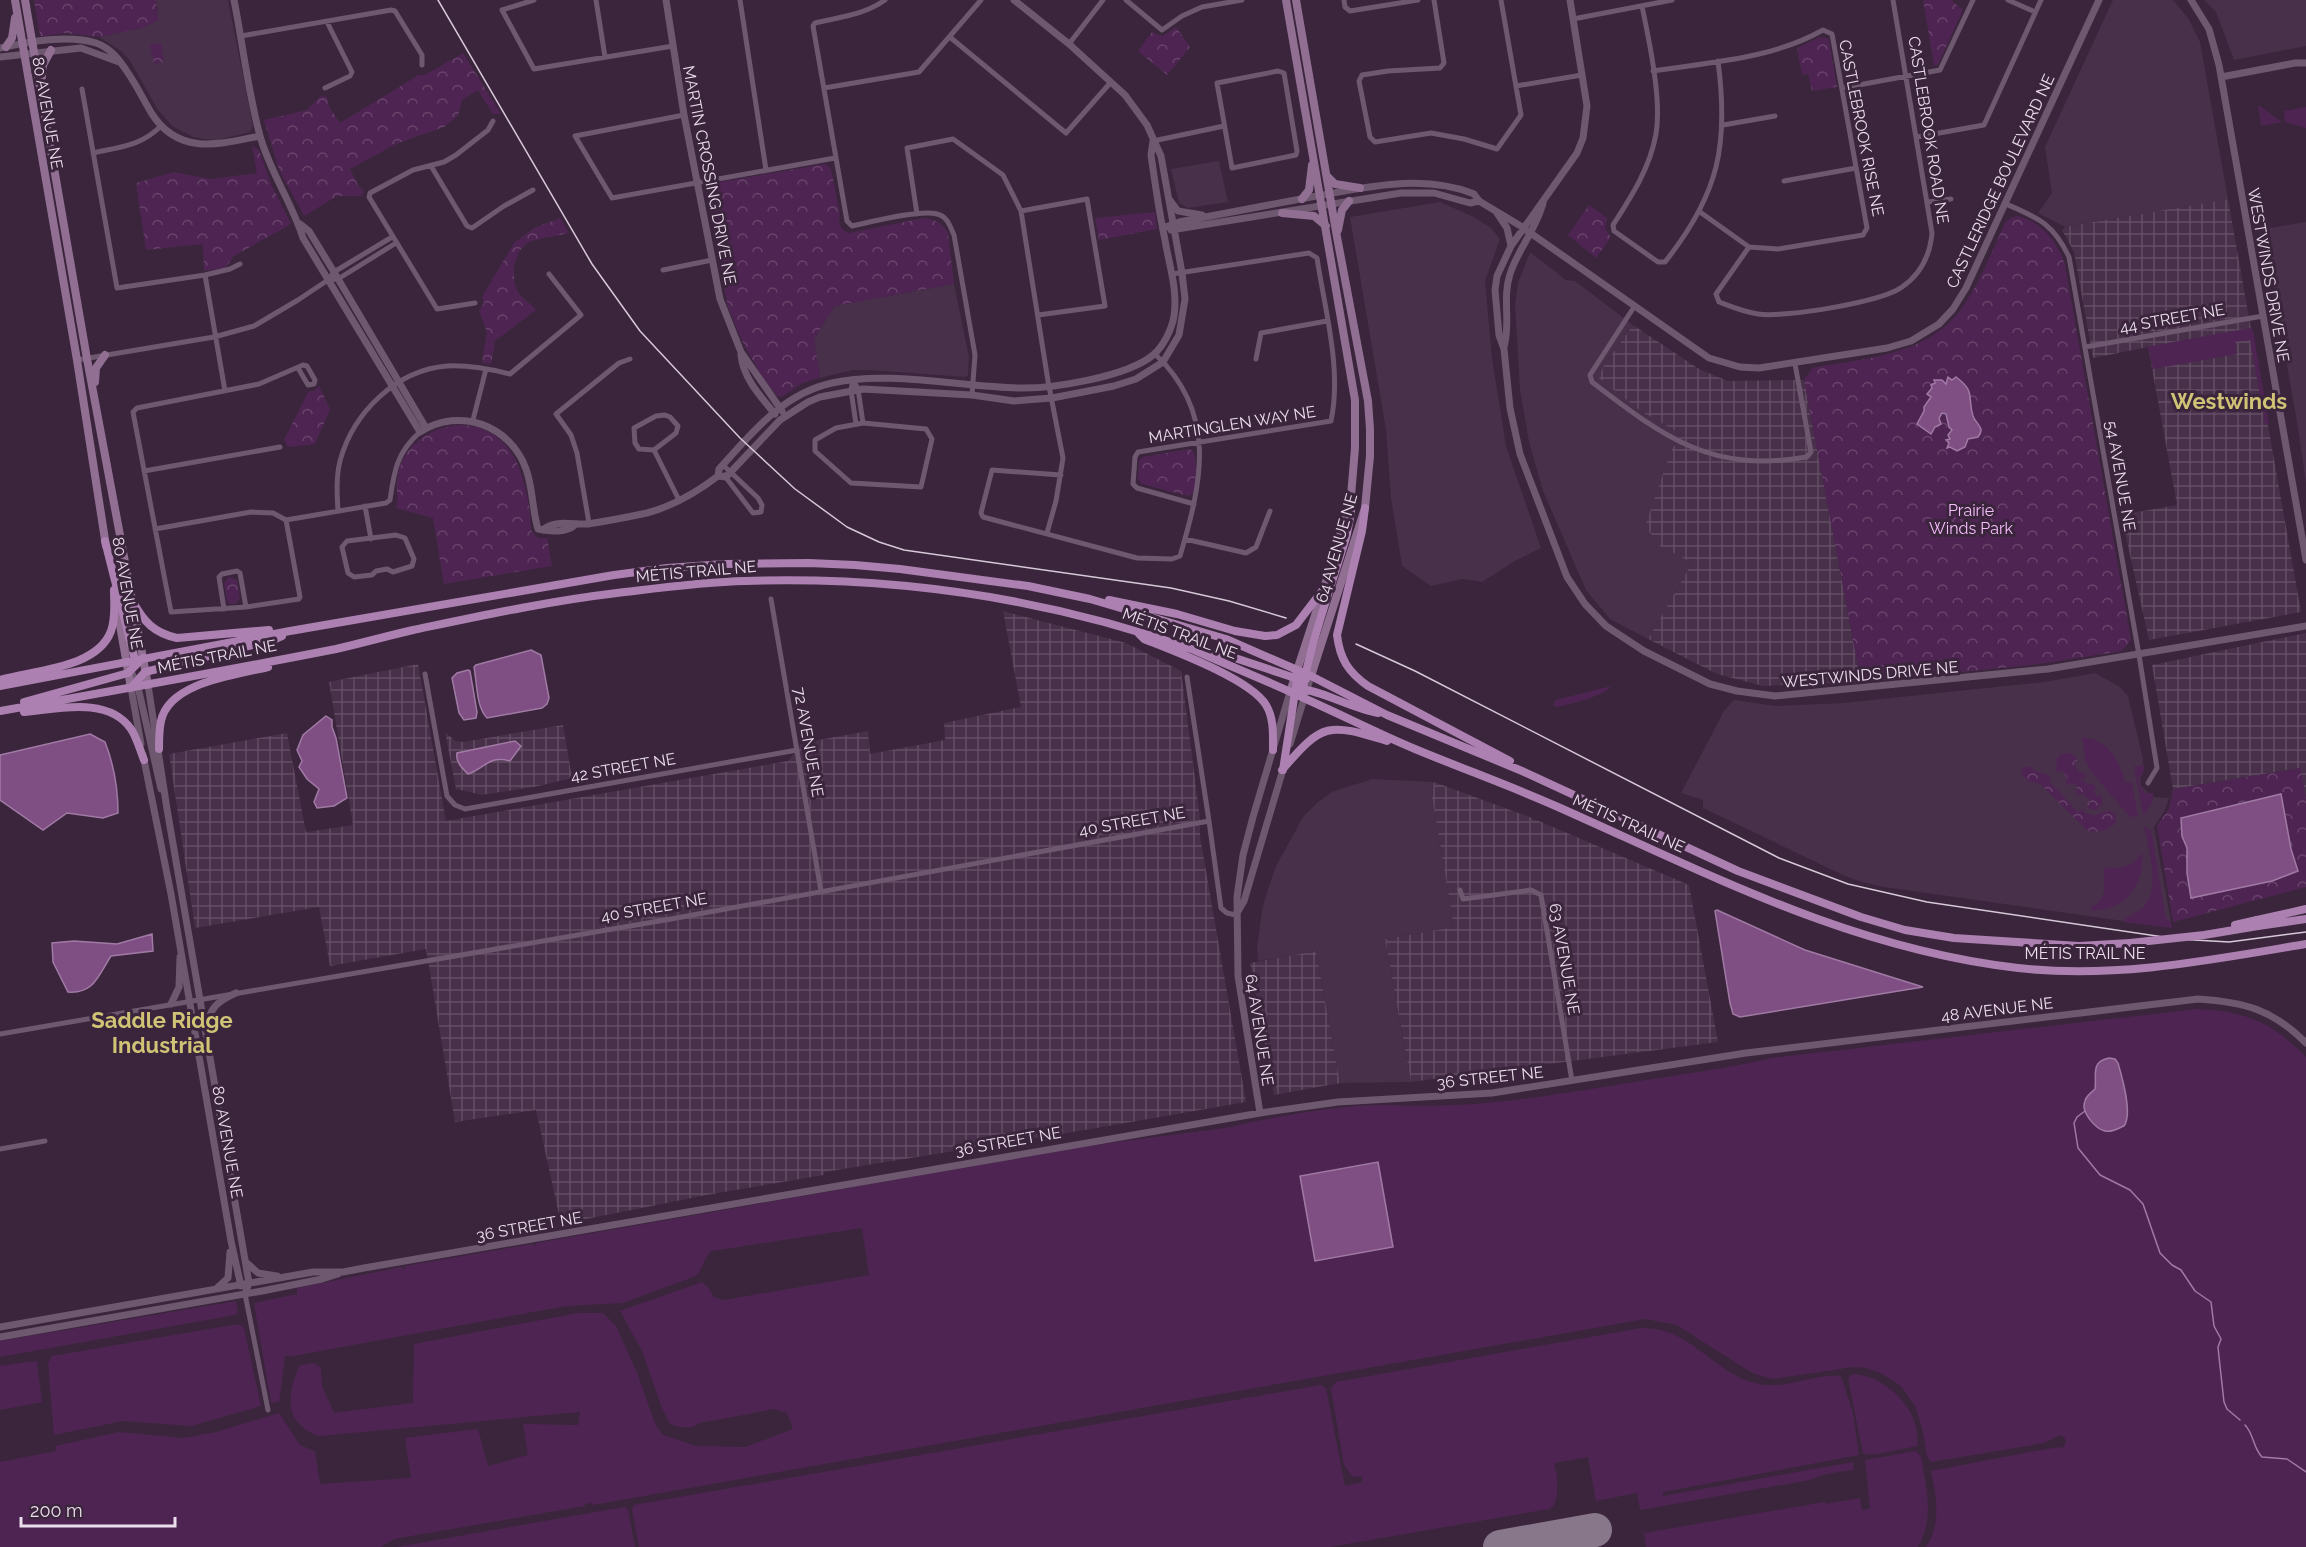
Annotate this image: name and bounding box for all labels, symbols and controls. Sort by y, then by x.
street label: CASTLEBROOK ROAD NE [1904,35,1953,226]
street label: CASTLEBROOK RISE NE [1835,38,1888,218]
street label: 80 AVENUE NE [28,55,67,171]
street label: MARTIN CROSSING DRIVE NE [679,64,740,286]
street label: CASTLERIDGE BOULEVARD NE [1942,71,2059,291]
street label: WESTWINDS DRIVE NE [2244,186,2293,364]
street label: 44 STREET NE [2118,300,2226,337]
district label: Westwinds [2171,388,2287,414]
street label: MARTINGLEN WAY NE [1147,402,1317,447]
street label: 54 AVENUE NE [2101,419,2140,533]
street label: 64 AVENUE NE [1312,491,1361,605]
park label: Prairie Winds Park [1929,501,2014,538]
street label: 80 AVENUE NE [108,535,147,651]
street label: MÉTIS TRAIL NE [635,556,757,586]
street label: MÉTIS TRAIL NE [1120,603,1240,663]
street label: MÉTIS TRAIL NE [156,635,278,677]
street label: WESTWINDS DRIVE NE [1781,657,1959,692]
street label: 72 AVENUE NE [789,686,828,799]
street label: 42 STREET NE [569,749,677,786]
street label: MÉTIS TRAIL NE [1570,789,1688,857]
street label: 40 STREET NE [1078,803,1187,840]
street label: 40 STREET NE [600,889,709,926]
street label: 63 AVENUE NE [1545,902,1584,1016]
street label: MÉTIS TRAIL NE [2025,943,2146,963]
street label: 64 AVENUE NE [1241,973,1278,1088]
street label: 48 AVENUE NE [1940,993,2054,1026]
district label: Saddle Ridge Industrial [91,1007,233,1058]
street label: 36 STREET NE [1436,1062,1545,1093]
street label: 80 AVENUE NE [208,1084,247,1200]
street label: 36 STREET NE [954,1123,1063,1160]
street label: 36 STREET NE [475,1208,584,1245]
scale bar [21,1490,176,1528]
text: 200 m [30,1500,83,1521]

